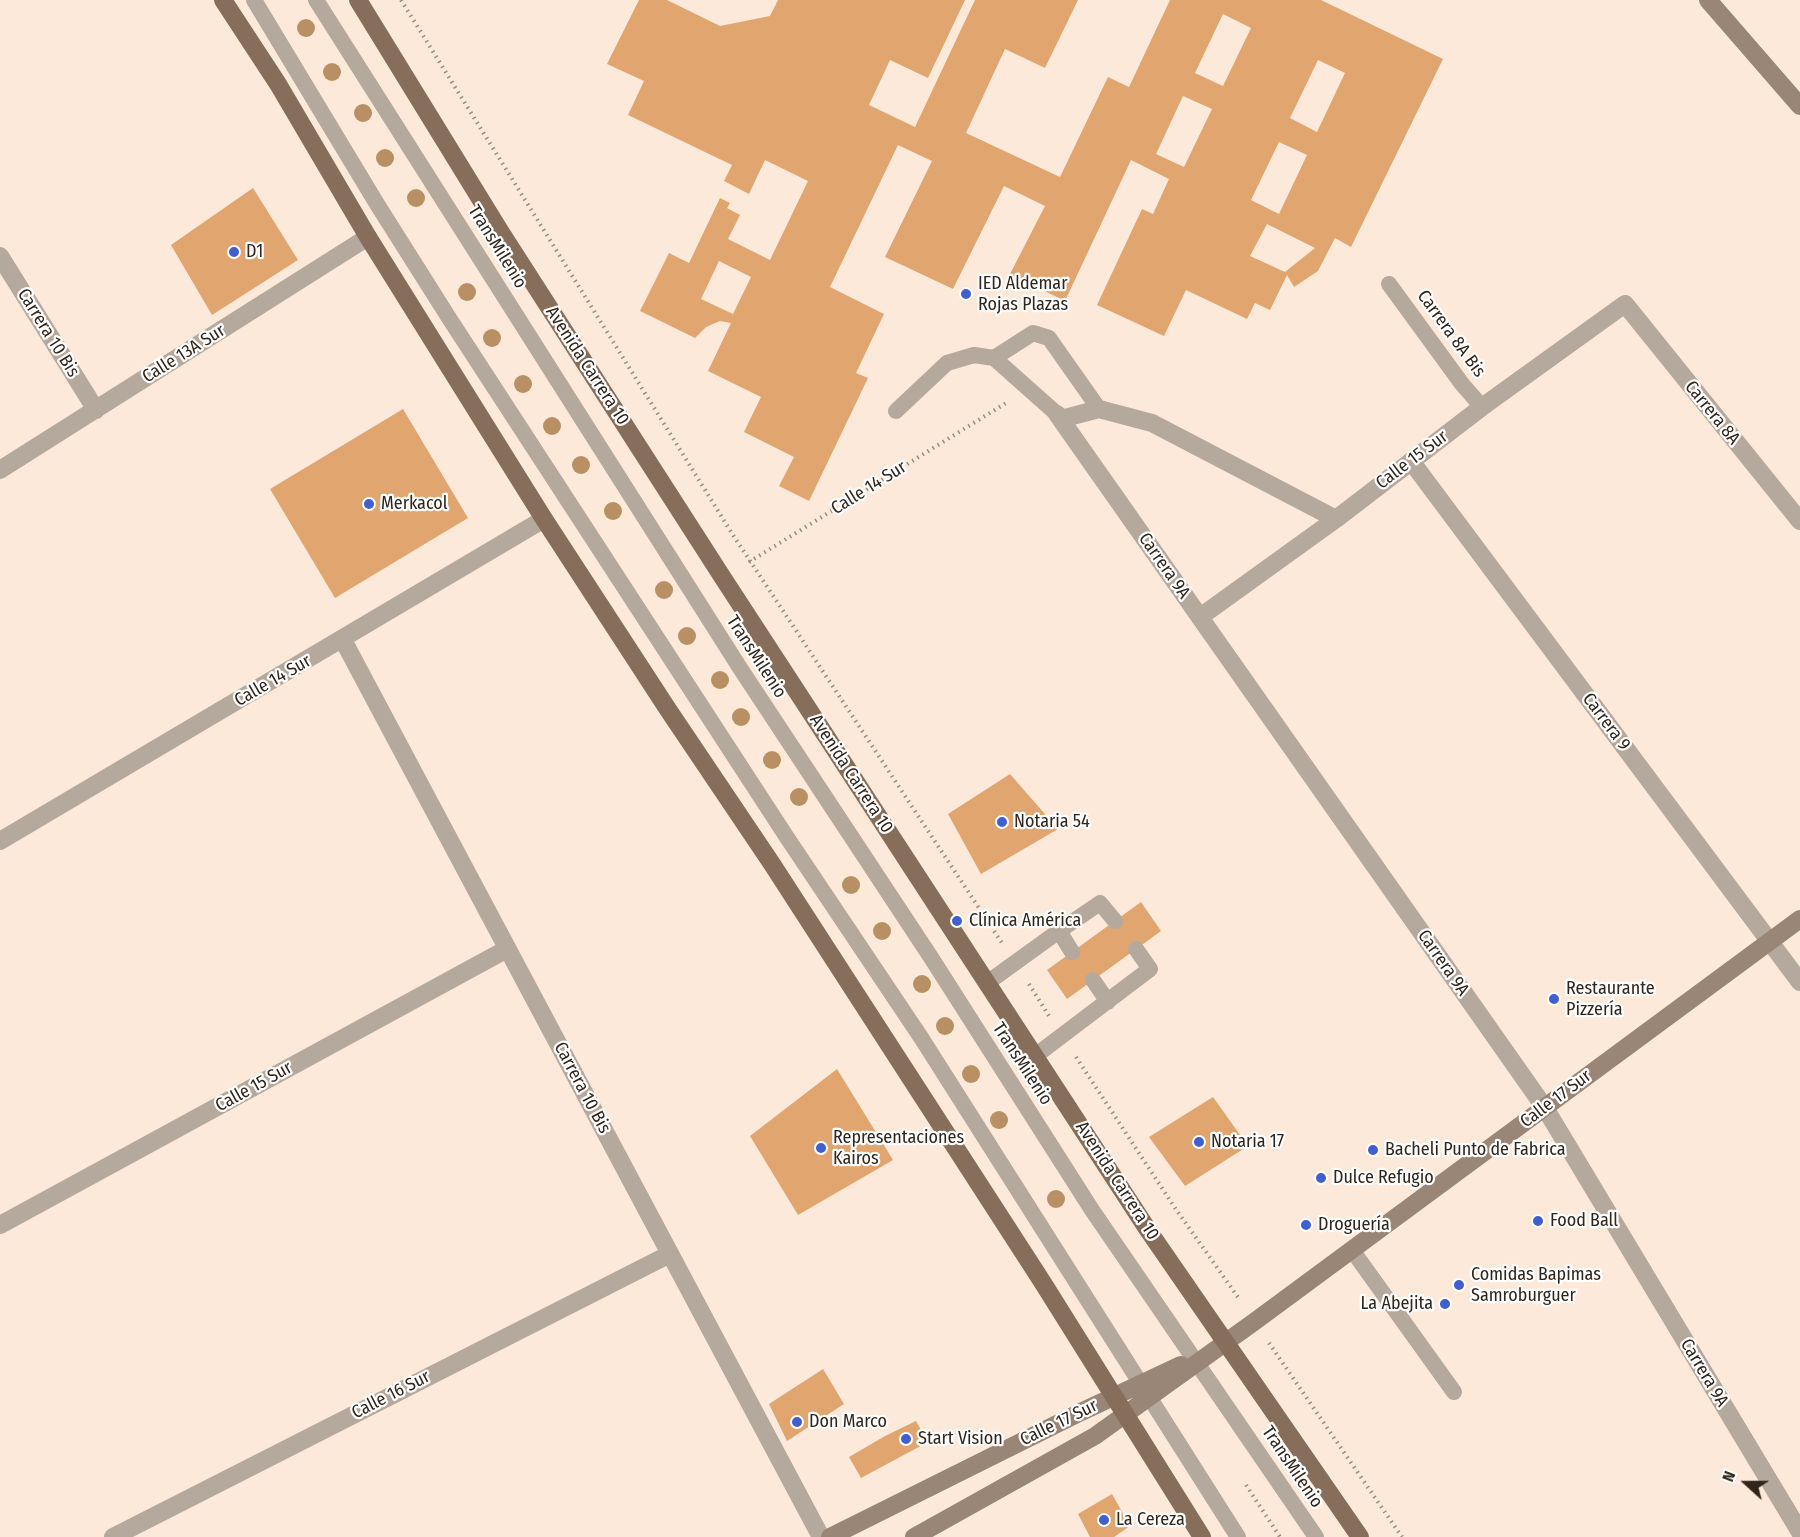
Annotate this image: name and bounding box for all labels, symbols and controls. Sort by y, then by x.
street label: TransMilenio [463,201,531,293]
place label: D1 [246,241,263,263]
marker: D1 [227,245,241,259]
place label: IED Aldemar Rojas Plazas [978,273,1068,316]
street label: Carrera 10 Bis [12,285,84,381]
street label: Carrera 8A Bis [1412,286,1490,382]
marker: IED Aldemar Rojas Plazas [959,287,973,301]
street label: Avenida Carrera 10 [541,303,633,429]
street label: Calle 13A Sur [139,320,229,388]
street label: Carrera 8A [1680,377,1744,449]
street label: Calle 15 Sur [1372,426,1452,494]
street label: Calle 14 Sur [827,456,911,520]
place label: Merkacol [381,493,447,515]
marker: Merkacol [362,497,376,511]
street label: Carrera 9A [1133,529,1195,603]
street label: TransMilenio [721,612,791,702]
street label: Calle 14 Sur [231,650,315,712]
street label: Carrera 9 [1577,689,1635,755]
street label: Avenida Carrera 10 [805,711,897,837]
place label: Notaria 54 [1014,811,1090,833]
marker: Notaria 54 [995,815,1009,829]
place label: Clínica América [969,910,1081,932]
marker: Clínica América [950,914,964,928]
street label: Carrera 9A [1412,926,1474,1000]
place label: Restaurante Pizzería [1566,978,1655,1020]
marker: Restaurante Pizzería [1547,992,1561,1006]
street label: TransMilenio [987,1019,1057,1109]
street label: Carrera 10 Bis [549,1039,615,1137]
street label: Calle 15 Sur [212,1057,296,1117]
street label: Calle 17 Sur [1516,1065,1596,1133]
street label: Avenida Carrera 10 [1071,1118,1163,1244]
place label: Representaciones Kairos [833,1127,964,1170]
place label: Notaria 17 [1211,1131,1284,1153]
marker: Notaria 17 [1192,1135,1206,1149]
place label: Bacheli Punto de Fabrica [1385,1139,1566,1161]
marker: Representaciones Kairos [814,1141,828,1155]
marker: Bacheli Punto de Fabrica [1366,1143,1380,1157]
place label: Dulce Refugio [1333,1167,1434,1189]
marker: Dulce Refugio [1314,1171,1328,1185]
place label: Food Ball [1550,1210,1618,1232]
place label: Droguería [1318,1214,1390,1236]
marker: Food Ball [1531,1214,1545,1228]
marker: Droguería [1299,1218,1313,1232]
place label: Comidas Bapimas Samroburguer [1471,1264,1601,1306]
marker: Comidas Bapimas Samroburguer [1452,1278,1466,1292]
place label: La Abejita [1361,1293,1433,1315]
marker: La Abejita [1438,1297,1452,1311]
street label: Carrera 9A [1675,1335,1733,1411]
street label: Calle 16 Sur [348,1366,434,1424]
street label: Calle 17 Sur [1017,1395,1101,1451]
place label: Don Marco [809,1411,887,1433]
marker: Don Marco [790,1415,804,1429]
street label: TransMilenio [1257,1422,1327,1512]
place label: Start Vision [918,1428,1003,1450]
marker: Start Vision [899,1432,913,1446]
north arrow [1716,1453,1776,1513]
text: N [1718,1468,1739,1484]
place label: La Cereza [1116,1509,1185,1531]
marker: La Cereza [1097,1513,1111,1527]

